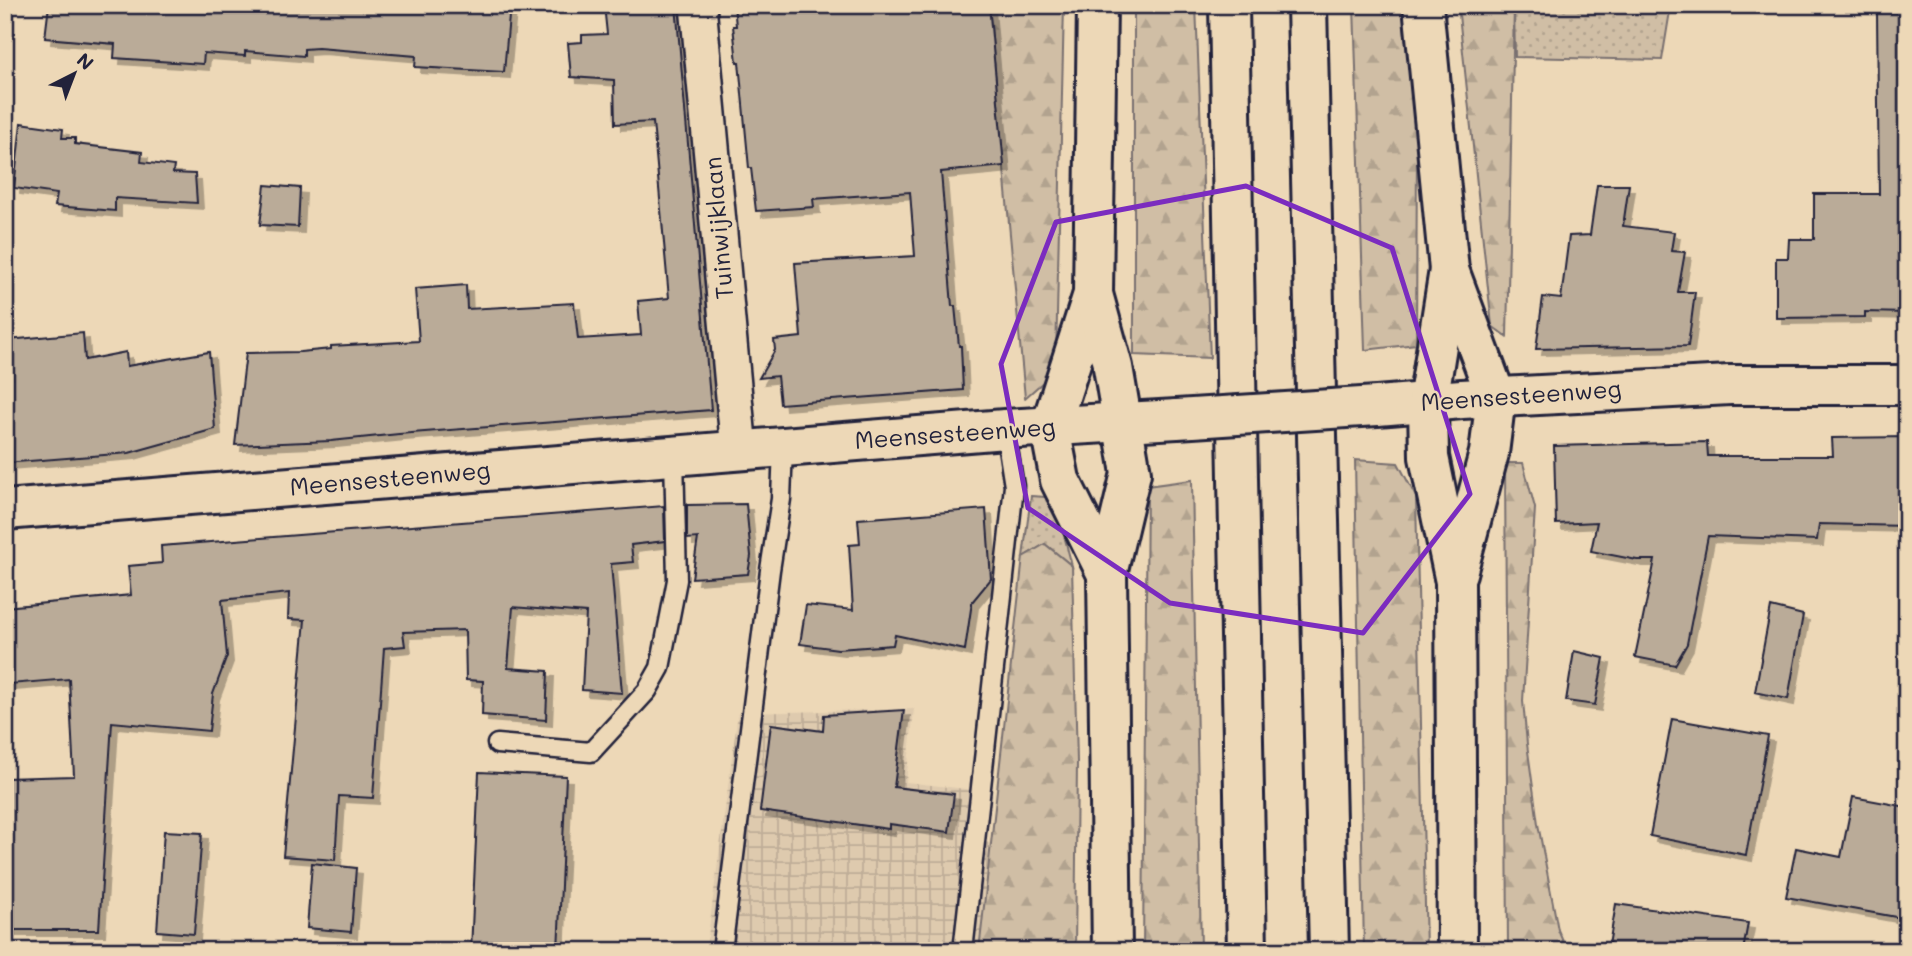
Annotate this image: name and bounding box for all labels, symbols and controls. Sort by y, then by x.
north arrow [38,38,108,108]
text: N [72,47,99,75]
street label: Tuinwijklaan [696,155,739,301]
street label: Meensesteenweg [1419,372,1622,417]
street label: Meensesteenweg [853,410,1056,455]
street label: Meensesteenweg [288,453,491,502]

